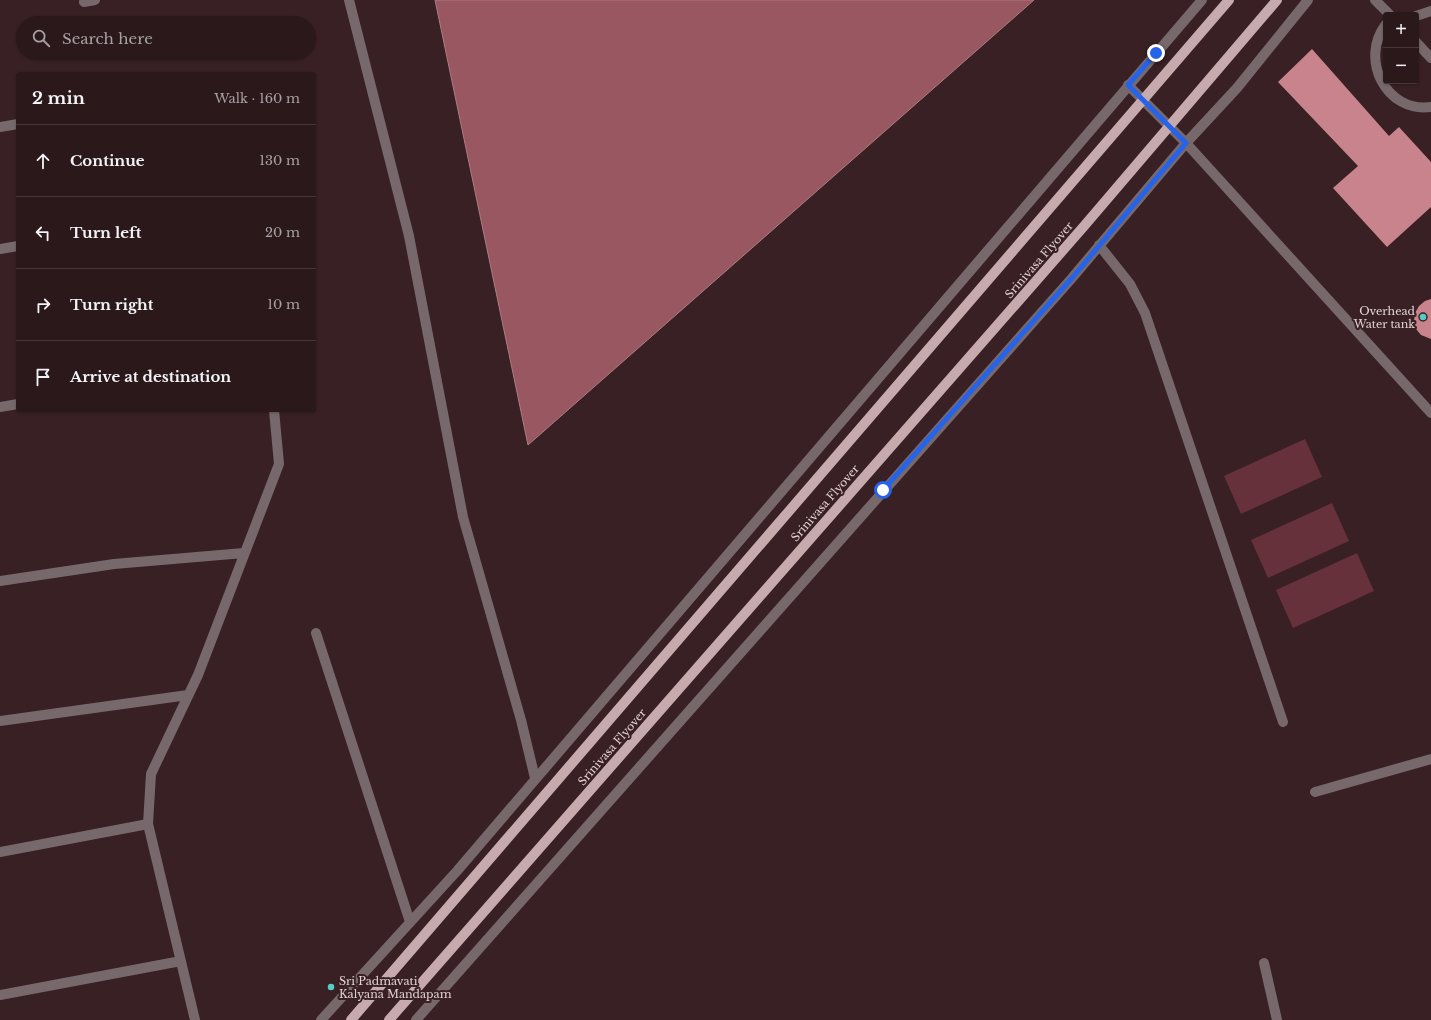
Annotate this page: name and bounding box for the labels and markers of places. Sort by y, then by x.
place label: Overhead Water tank [1353,304,1416,331]
marker: Overhead Water tank [1418,312,1428,322]
place label: Sri Padmavati Kalyana Mandapam [339,974,452,1001]
marker: Sri Padmavati Kalyana Mandapam [326,982,336,992]

